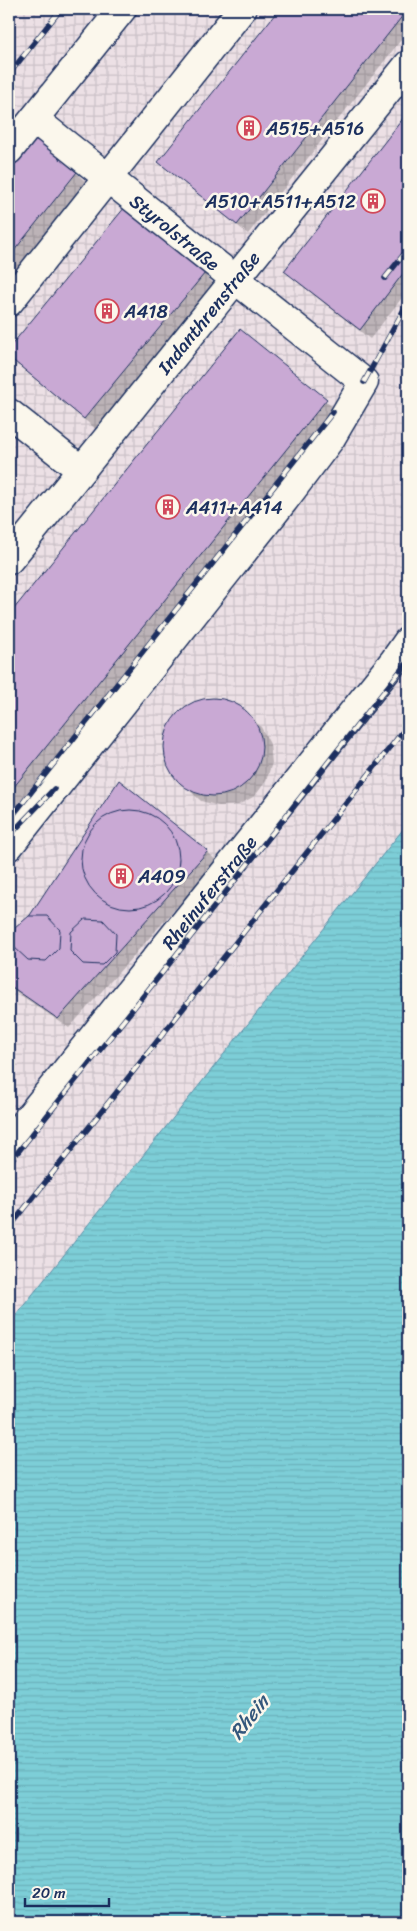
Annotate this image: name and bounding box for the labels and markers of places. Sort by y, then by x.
place label: A515+A516 [265,112,364,145]
building icon: A515+A516 [236,115,262,141]
place label: A510+A511+A512 [204,185,356,218]
building icon: A510+A511+A512 [360,188,386,214]
place label: A418 [123,295,168,328]
building icon: A418 [94,298,120,324]
place label: A411+A414 [185,491,283,524]
building icon: A411+A414 [155,494,181,520]
place label: A409 [137,860,186,893]
building icon: A409 [108,863,134,889]

